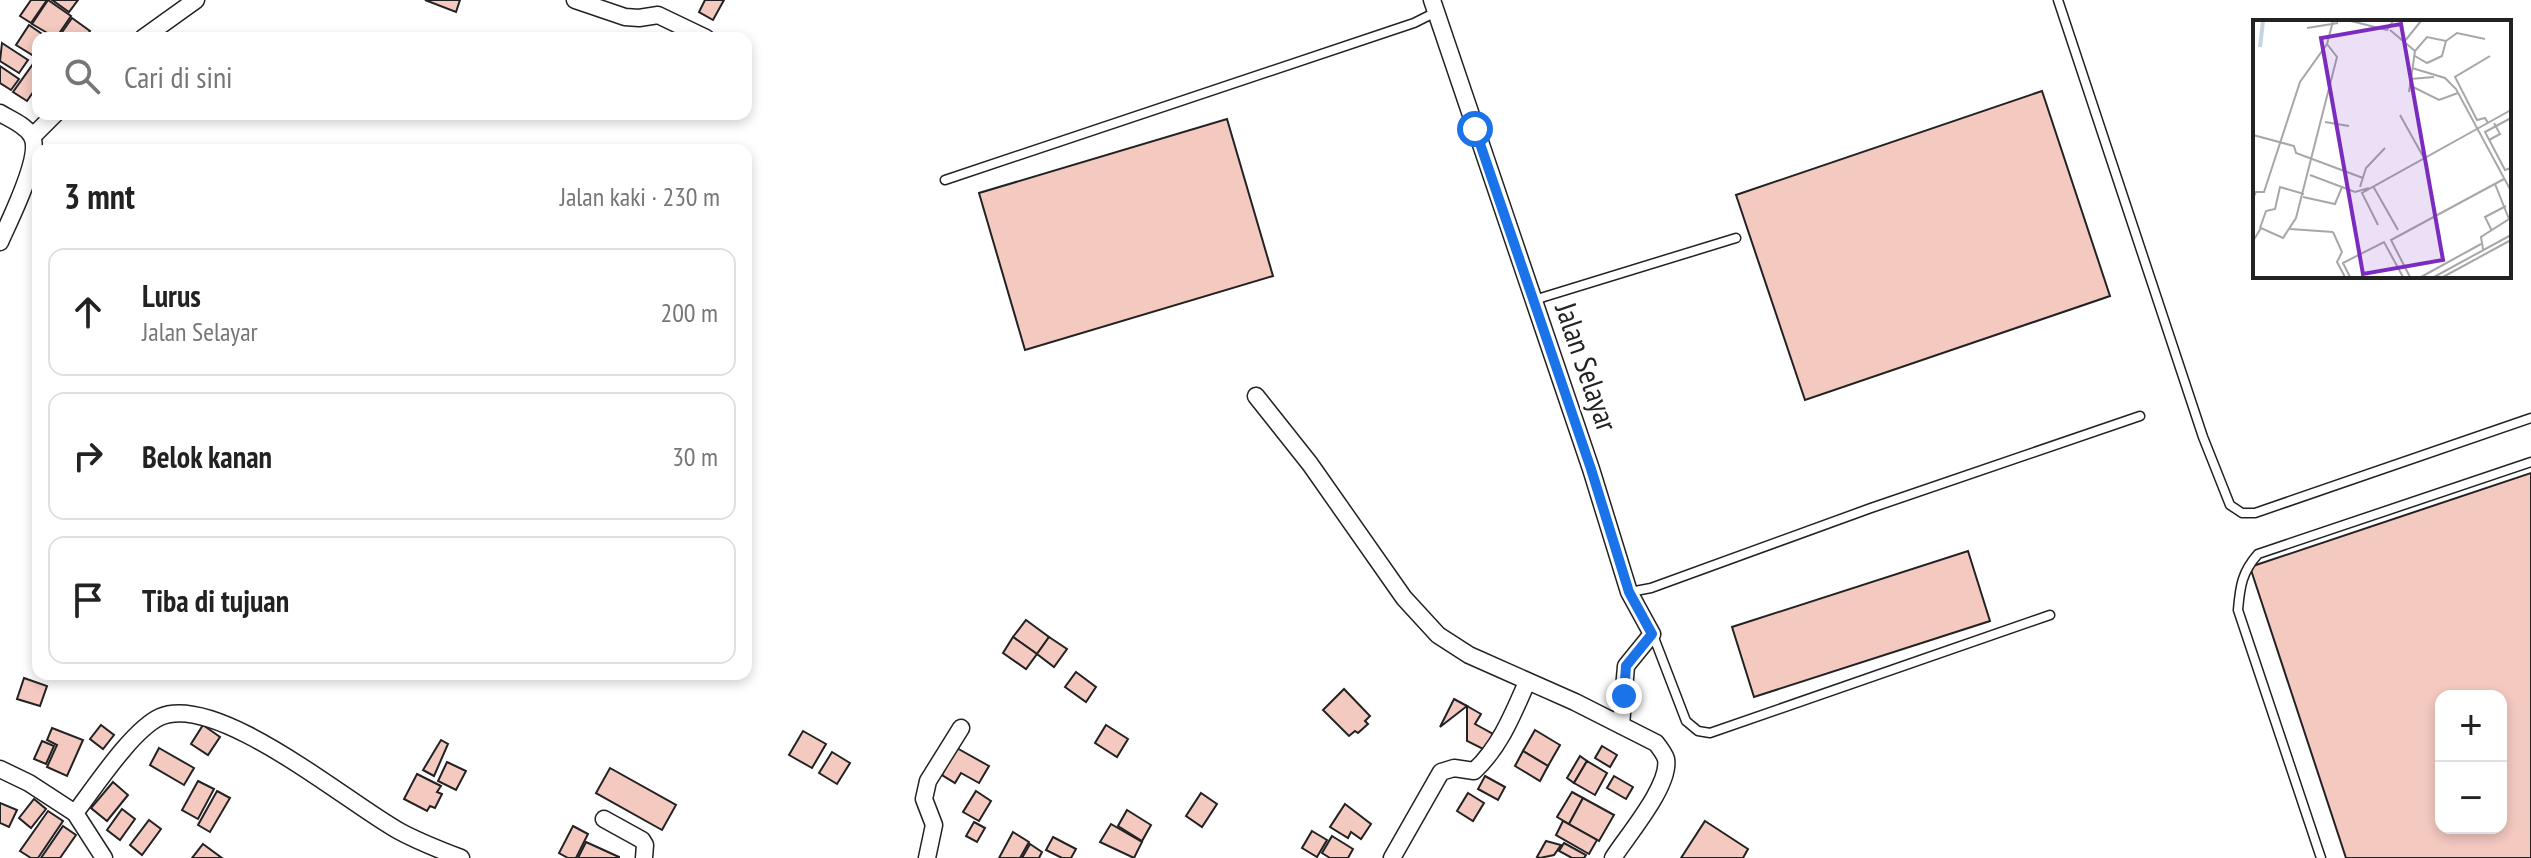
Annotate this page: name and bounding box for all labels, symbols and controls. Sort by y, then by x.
inset map [2253,20,2511,278]
search box [32,32,752,120]
icon: search [60,54,104,98]
text: Cari di sini [124,57,233,96]
route start [1457,111,1493,147]
text: 3 mnt [64,174,135,218]
text: Jalan kaki · 230 m [560,180,720,213]
text: Lurus [142,276,201,315]
icon: ahead [66,290,110,334]
text: 200 m [660,296,718,329]
street label: Jalan Selayar [1547,296,1628,437]
text: Jalan Selayar [142,315,258,348]
icon: right [66,434,110,478]
text: Belok kanan [142,437,272,476]
text: 30 m [672,440,718,473]
icon: arrive [66,578,110,622]
text: Tiba di tujuan [142,581,289,620]
route end [1606,678,1642,714]
map controls [2435,690,2507,834]
button: + [2435,690,2507,762]
button: − [2435,762,2507,834]

